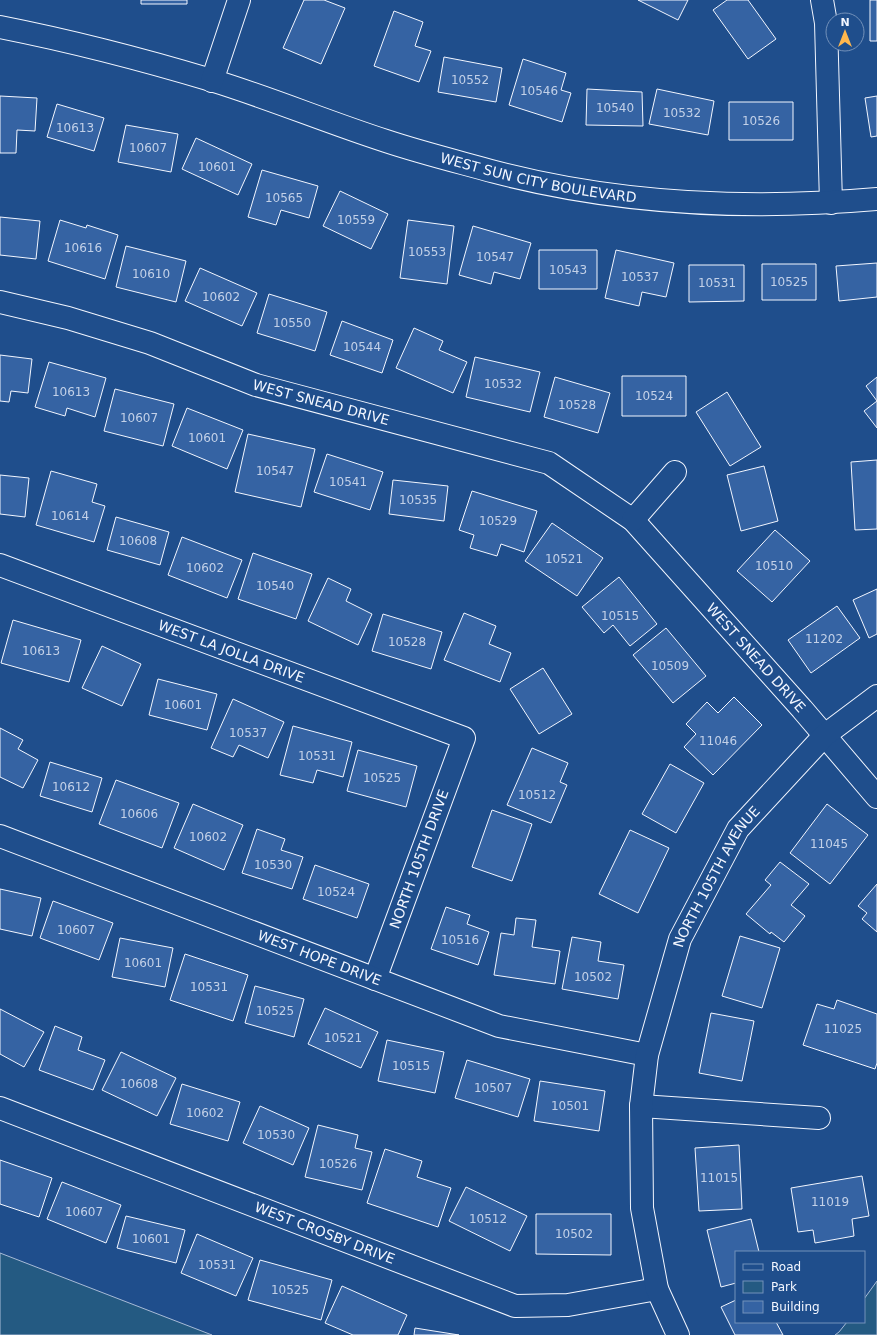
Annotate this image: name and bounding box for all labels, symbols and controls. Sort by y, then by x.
north arrow [825,12,865,52]
text: N [840,16,850,29]
house number: 10552 [451,73,489,87]
house number: 10546 [520,84,558,98]
house number: 10540 [596,101,634,115]
house number: 10532 [663,106,701,120]
house number: 10526 [742,114,780,128]
house number: 10613 [56,121,94,135]
house number: 10607 [129,141,167,155]
street label: WEST SUN CITY BOULEVARD [438,150,637,205]
house number: 10601 [198,160,236,174]
house number: 10565 [265,191,303,205]
house number: 10559 [337,213,375,227]
house number: 10616 [64,241,102,255]
house number: 10553 [408,245,446,259]
house number: 10547 [476,250,514,264]
house number: 10543 [549,263,587,277]
house number: 10610 [132,267,170,281]
house number: 10537 [621,270,659,284]
house number: 10525 [770,275,808,289]
house number: 10531 [698,276,736,290]
house number: 10602 [202,290,240,304]
house number: 10550 [273,316,311,330]
house number: 10544 [343,340,381,354]
street label: WEST SNEAD DRIVE [251,377,391,428]
house number: 10532 [484,377,522,391]
house number: 10613 [52,385,90,399]
house number: 10524 [635,389,673,403]
house number: 10528 [558,398,596,412]
house number: 10607 [120,411,158,425]
house number: 10601 [188,431,226,445]
house number: 10547 [256,464,294,478]
house number: 10541 [329,475,367,489]
house number: 10535 [399,493,437,507]
house number: 10614 [51,509,89,523]
house number: 10529 [479,514,517,528]
house number: 10608 [119,534,157,548]
house number: 10521 [545,552,583,566]
house number: 10510 [755,559,793,573]
house number: 10602 [186,561,224,575]
house number: 10540 [256,579,294,593]
street label: WEST SNEAD DRIVE [703,600,809,715]
house number: 10515 [601,609,639,623]
street label: WEST LA JOLLA DRIVE [156,617,307,686]
house number: 11202 [805,632,843,646]
house number: 10528 [388,635,426,649]
house number: 10613 [22,644,60,658]
house number: 10509 [651,659,689,673]
house number: 10601 [164,698,202,712]
house number: 10537 [229,726,267,740]
house number: 11046 [699,734,737,748]
house number: 10531 [298,749,336,763]
house number: 10525 [363,771,401,785]
house number: 10612 [52,780,90,794]
street label: NORTH 105TH DRIVE [386,787,452,931]
house number: 10512 [518,788,556,802]
street label: NORTH 105TH AVENUE [670,803,763,949]
house number: 10606 [120,807,158,821]
house number: 10602 [189,830,227,844]
house number: 11045 [810,837,848,851]
house number: 10530 [254,858,292,872]
house number: 10524 [317,885,355,899]
house number: 10607 [57,923,95,937]
street label: WEST HOPE DRIVE [256,927,384,988]
house number: 10516 [441,933,479,947]
house number: 10601 [124,956,162,970]
house number: 10502 [574,970,612,984]
house number: 10531 [190,980,228,994]
house number: 10525 [256,1004,294,1018]
house number: 11025 [824,1022,862,1036]
house number: 10521 [324,1031,362,1045]
house number: 10515 [392,1059,430,1073]
house number: 10608 [120,1077,158,1091]
house number: 10507 [474,1081,512,1095]
house number: 10501 [551,1099,589,1113]
house number: 10602 [186,1106,224,1120]
house number: 10530 [257,1128,295,1142]
house number: 10526 [319,1157,357,1171]
house number: 11015 [700,1171,738,1185]
house number: 11019 [811,1195,849,1209]
street label: WEST CROSBY DRIVE [252,1199,397,1267]
house number: 10607 [65,1205,103,1219]
house number: 10512 [469,1212,507,1226]
house number: 10502 [555,1227,593,1241]
house number: 10601 [132,1232,170,1246]
legend [735,1251,865,1323]
house number: 10531 [198,1258,236,1272]
text: Road [771,1260,801,1274]
text: Park [771,1280,797,1294]
house number: 10525 [271,1283,309,1297]
text: Building [771,1300,820,1314]

